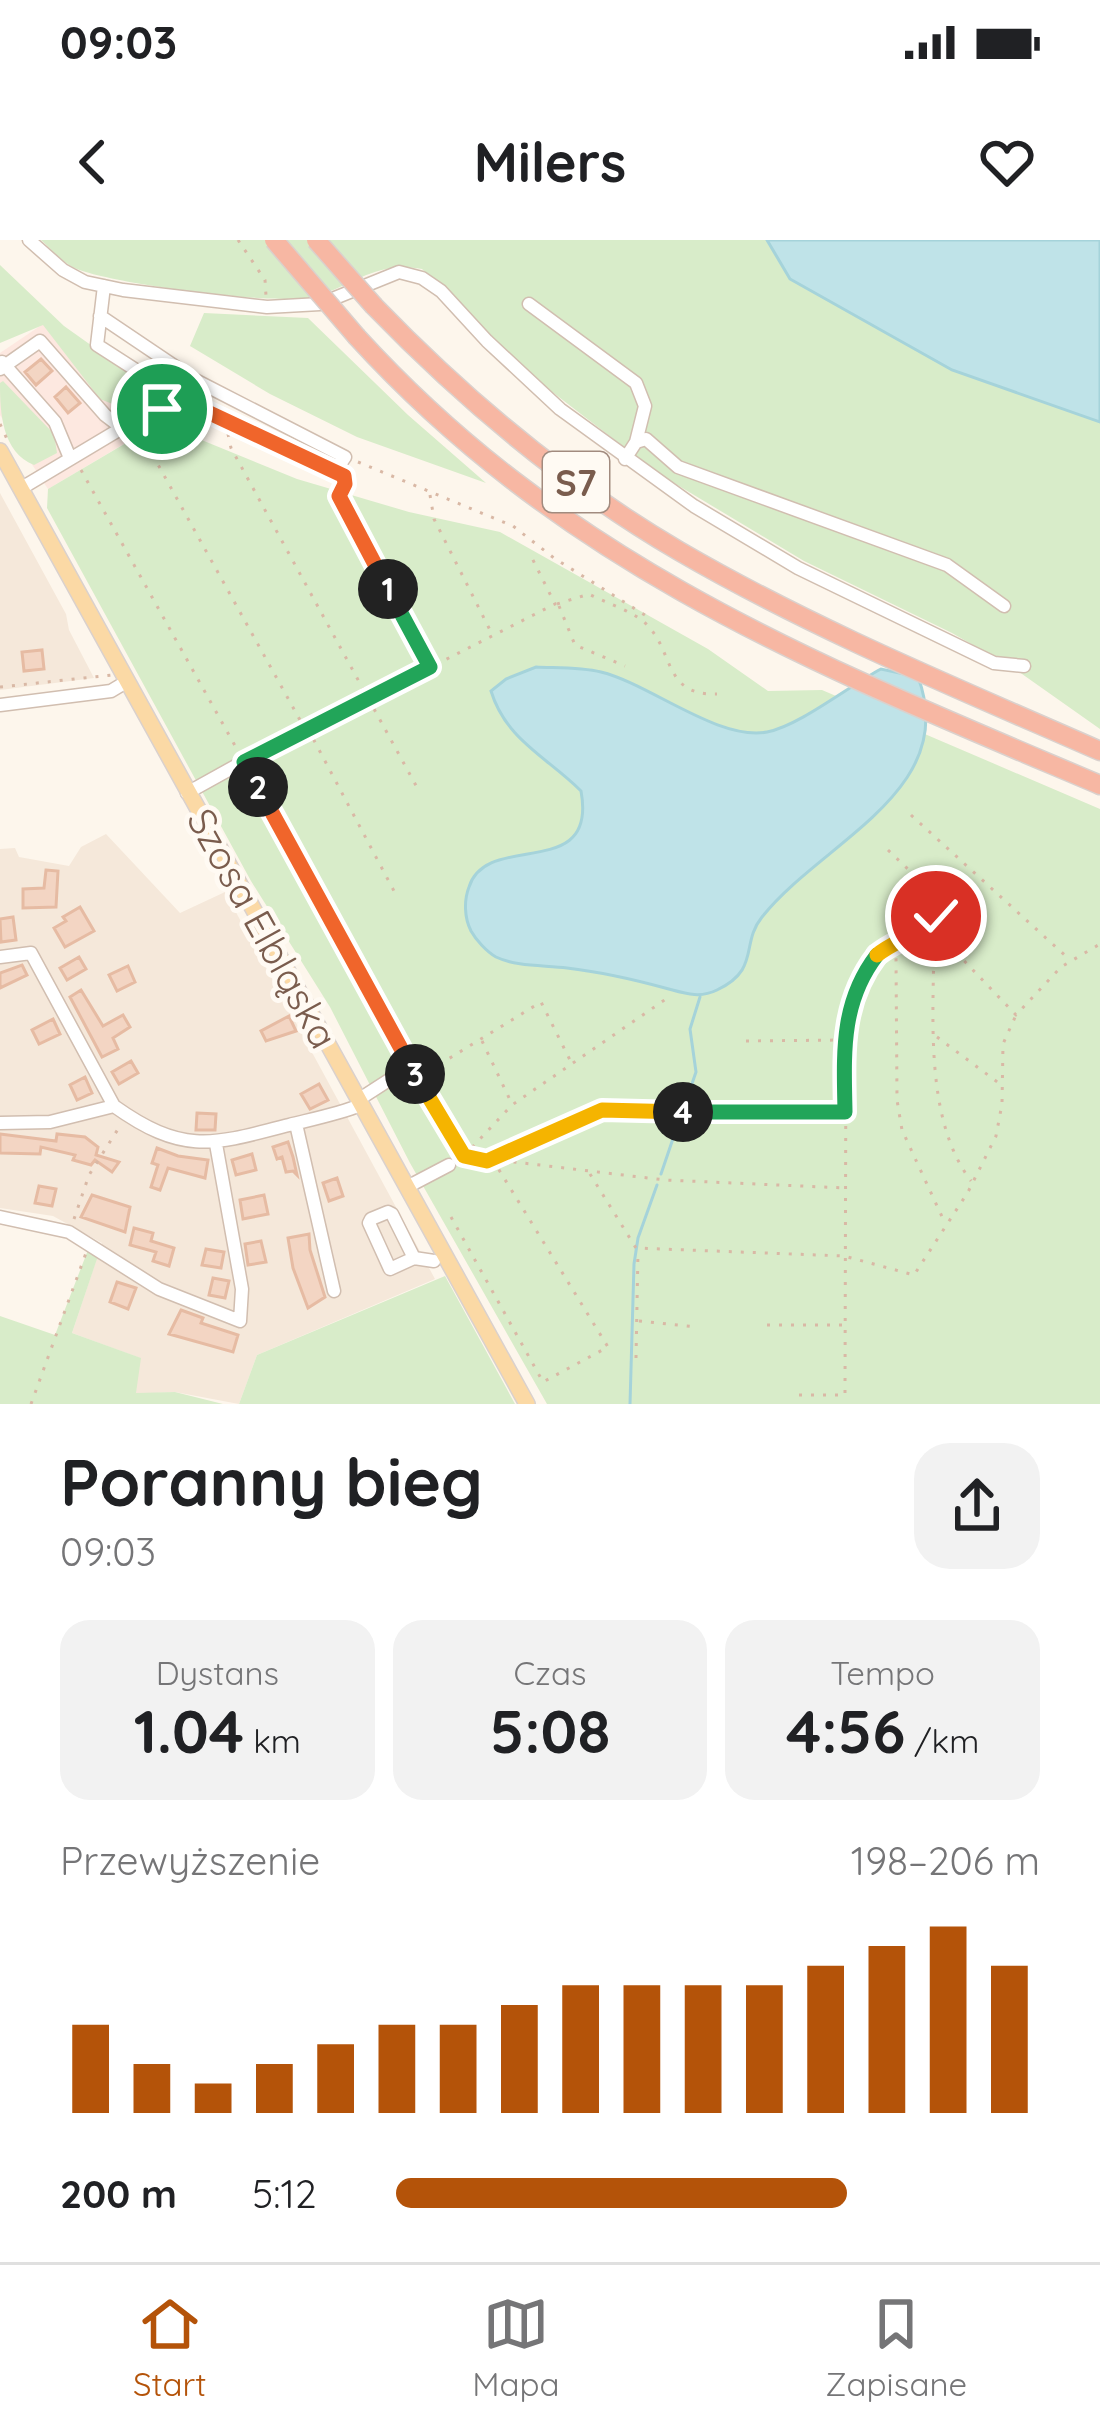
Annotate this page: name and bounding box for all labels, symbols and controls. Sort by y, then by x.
text: 09:03 [60,14,177,70]
text: Milers [474,128,626,196]
icon: back [60,129,126,195]
icon: heart [974,129,1040,195]
pin [111,358,213,460]
icon: arrive [129,376,195,442]
road number: S7 [543,452,609,512]
pin: 1 [358,559,418,619]
text: 1 [382,568,394,609]
pin: 2 [228,757,288,817]
text: 2 [249,766,267,807]
street label: Szosa Elbląska [177,800,349,1056]
pin [885,865,987,967]
icon: check [903,883,969,949]
pin: 3 [385,1044,445,1104]
text: 3 [406,1053,424,1094]
pin: 4 [653,1082,713,1142]
text: 4 [673,1091,693,1132]
text: Poranny bieg [60,1440,483,1523]
button: share [914,1443,1040,1569]
text: 09:03 [60,1527,156,1576]
text: Dystans [156,1652,279,1693]
text: Czas [514,1652,586,1693]
text: Tempo [830,1652,935,1693]
text: 1.04 [134,1693,244,1768]
text: 5:08 [490,1693,610,1768]
text: 4:56 [786,1693,905,1768]
text: km [244,1720,301,1761]
text: /km [905,1720,979,1761]
text: Przewyższenie [60,1836,320,1885]
text: 198–206 m [851,1836,1040,1885]
text: 200 m [60,2169,177,2218]
text: 5:12 [252,2169,317,2218]
tab: Start [133,2291,207,2404]
tab: Mapa [472,2291,560,2404]
tab: Zapisane [825,2291,967,2404]

